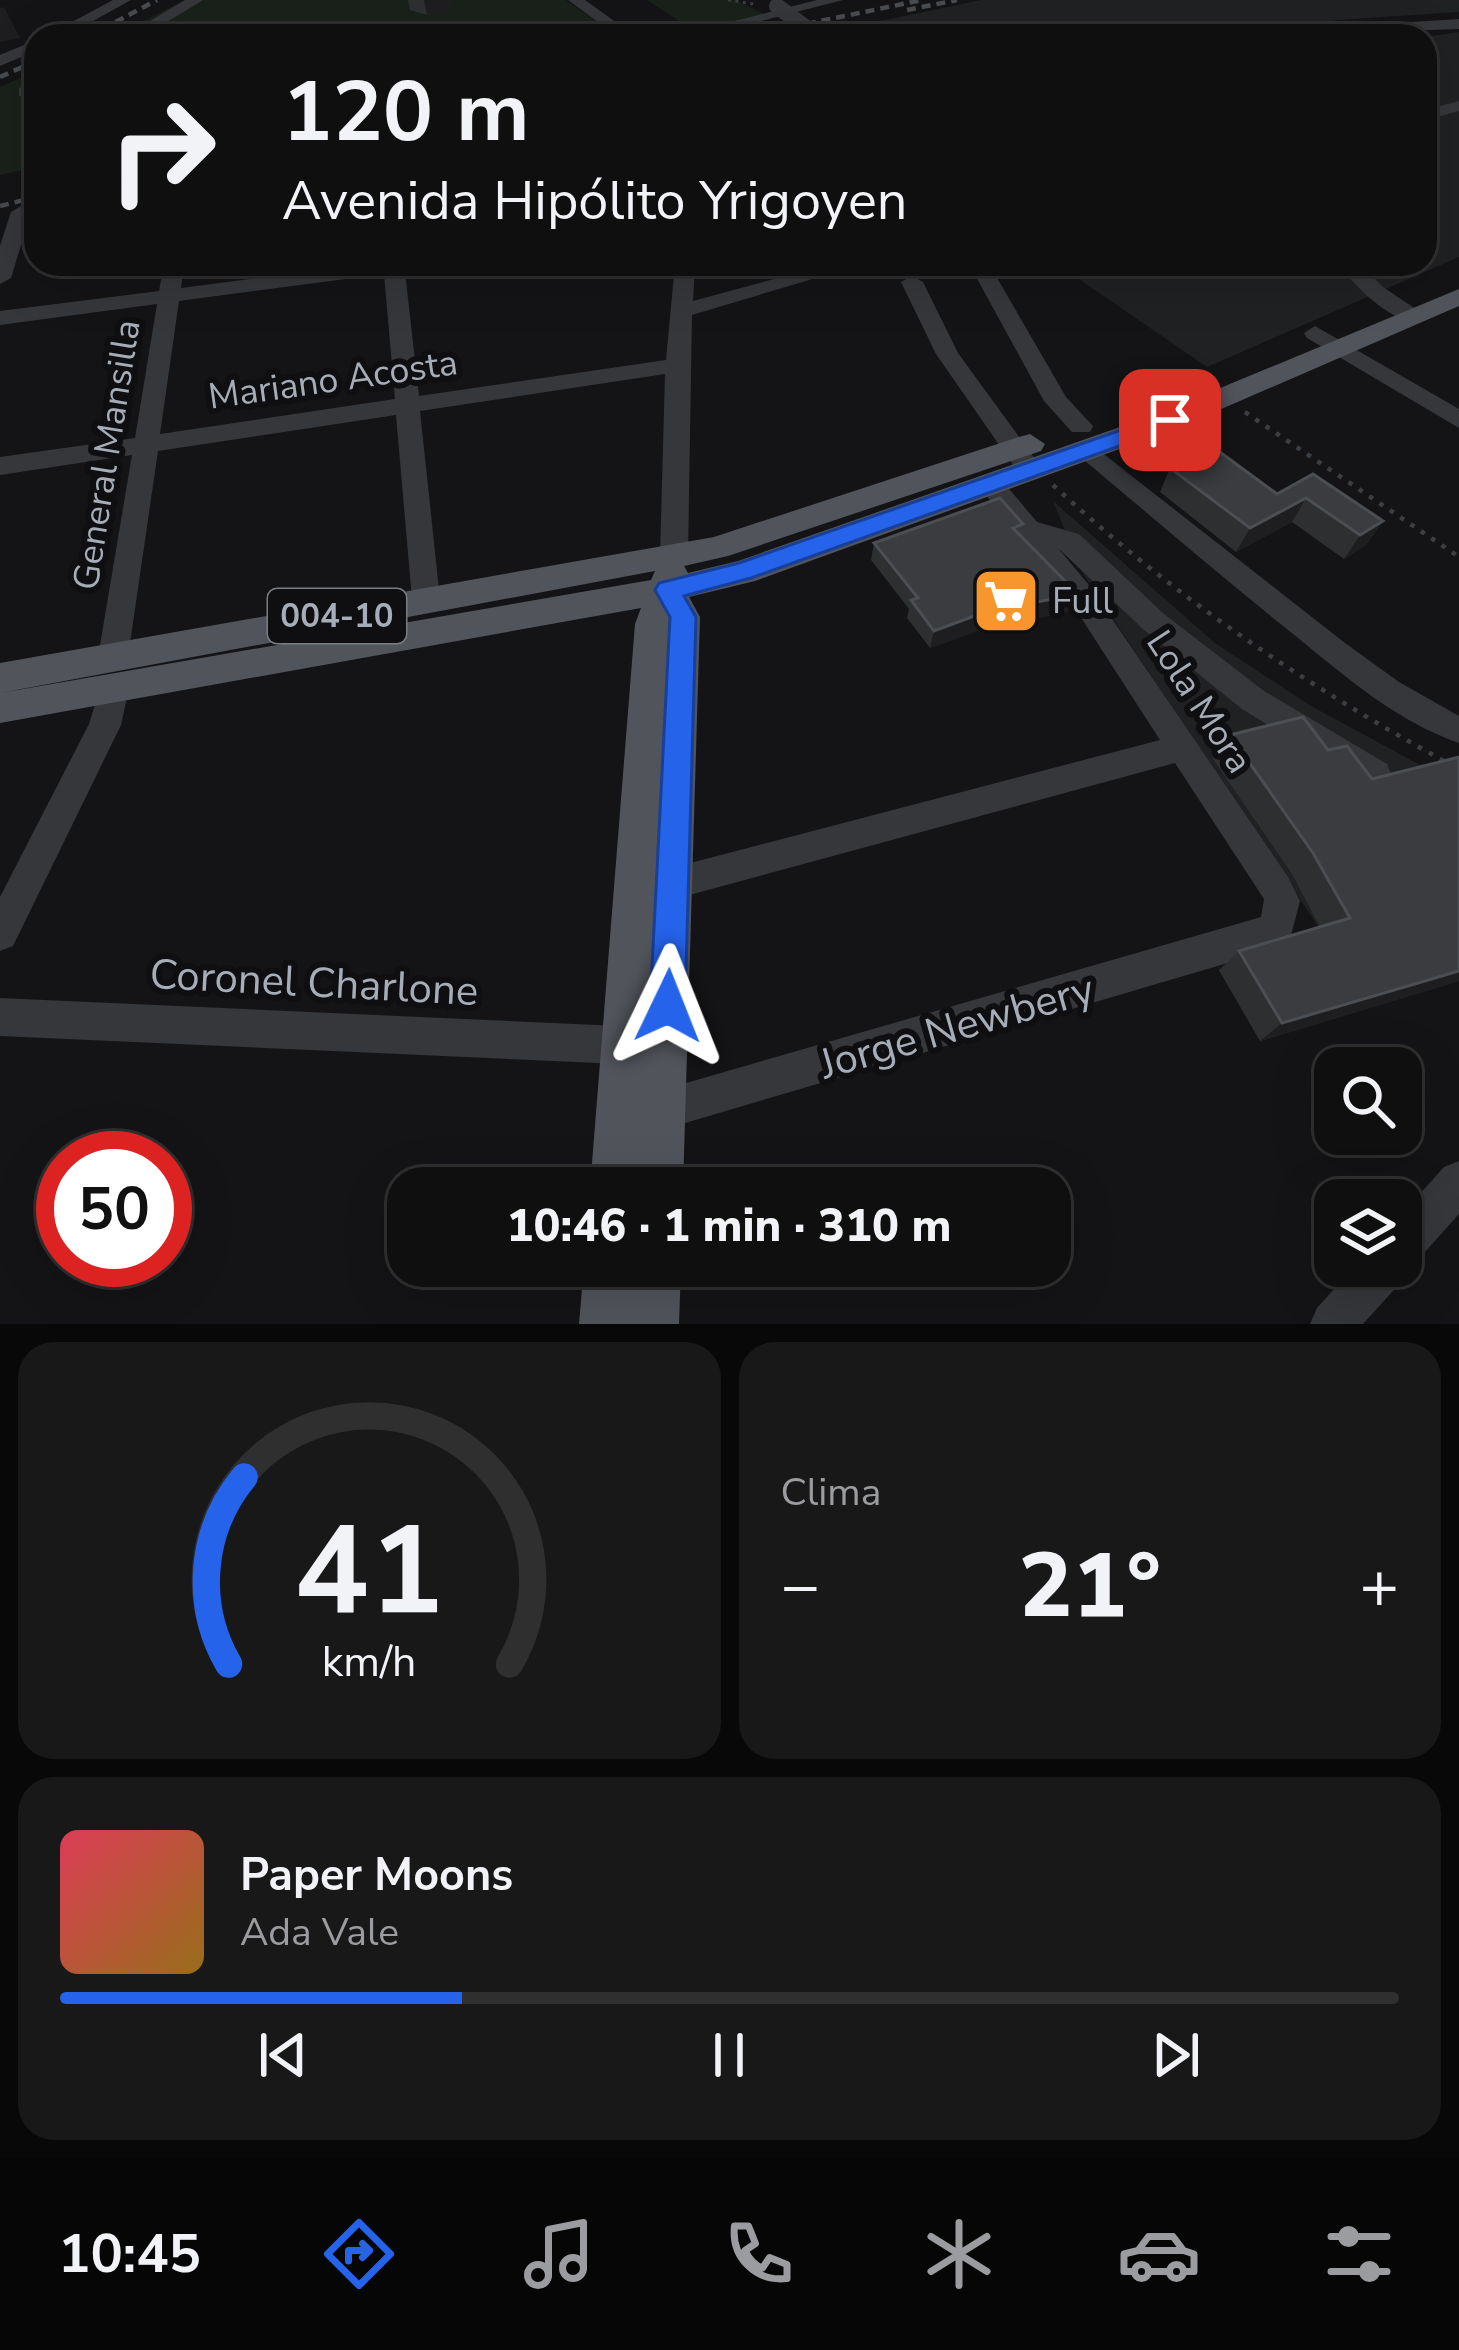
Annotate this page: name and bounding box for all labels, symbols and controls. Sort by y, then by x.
text: 120 m [282,55,530,170]
icon: right [84,72,240,228]
text: Avenida Hipólito Yrigoyen [282,164,907,238]
street label: General Mansilla [61,316,153,594]
street label: Mariano Acosta [205,338,461,422]
pin [1119,369,1221,471]
icon: arrive [1137,387,1203,453]
supermarket icon: Full [971,566,1041,636]
place label: Full [1052,577,1113,626]
road number: 004-10 [268,589,406,643]
street label: Lola Mora [1135,621,1263,783]
position arrow [605,943,731,1069]
street label: Coronel Charlone [148,946,480,1020]
street label: Jorge Newbery [812,961,1101,1094]
map controls [1314,1047,1422,1287]
button: search [1314,1047,1422,1155]
speed limit sign: 50 [36,1131,192,1287]
button: layers [1314,1179,1422,1287]
text: 10:46 · 1 min · 310 m [506,1196,952,1257]
text: Clima [781,1466,881,1519]
text: 41 [294,1487,444,1657]
text: 21° [1018,1525,1161,1648]
text: − [781,1541,820,1631]
text: + [1359,1541,1399,1631]
text: km/h [322,1632,417,1690]
text: Paper Moons [240,1845,513,1906]
text: Ada Vale [240,1906,399,1959]
icon: previous [250,2022,316,2088]
icon: pause [696,2022,762,2088]
icon: next [1143,2022,1209,2088]
icon: directions [317,2212,401,2296]
icon: music [517,2212,601,2296]
icon: phone [717,2212,801,2296]
icon: climate [917,2212,1001,2296]
icon: car [1117,2212,1201,2296]
icon: filters [1317,2212,1401,2296]
text: 10:45 [58,2217,201,2291]

